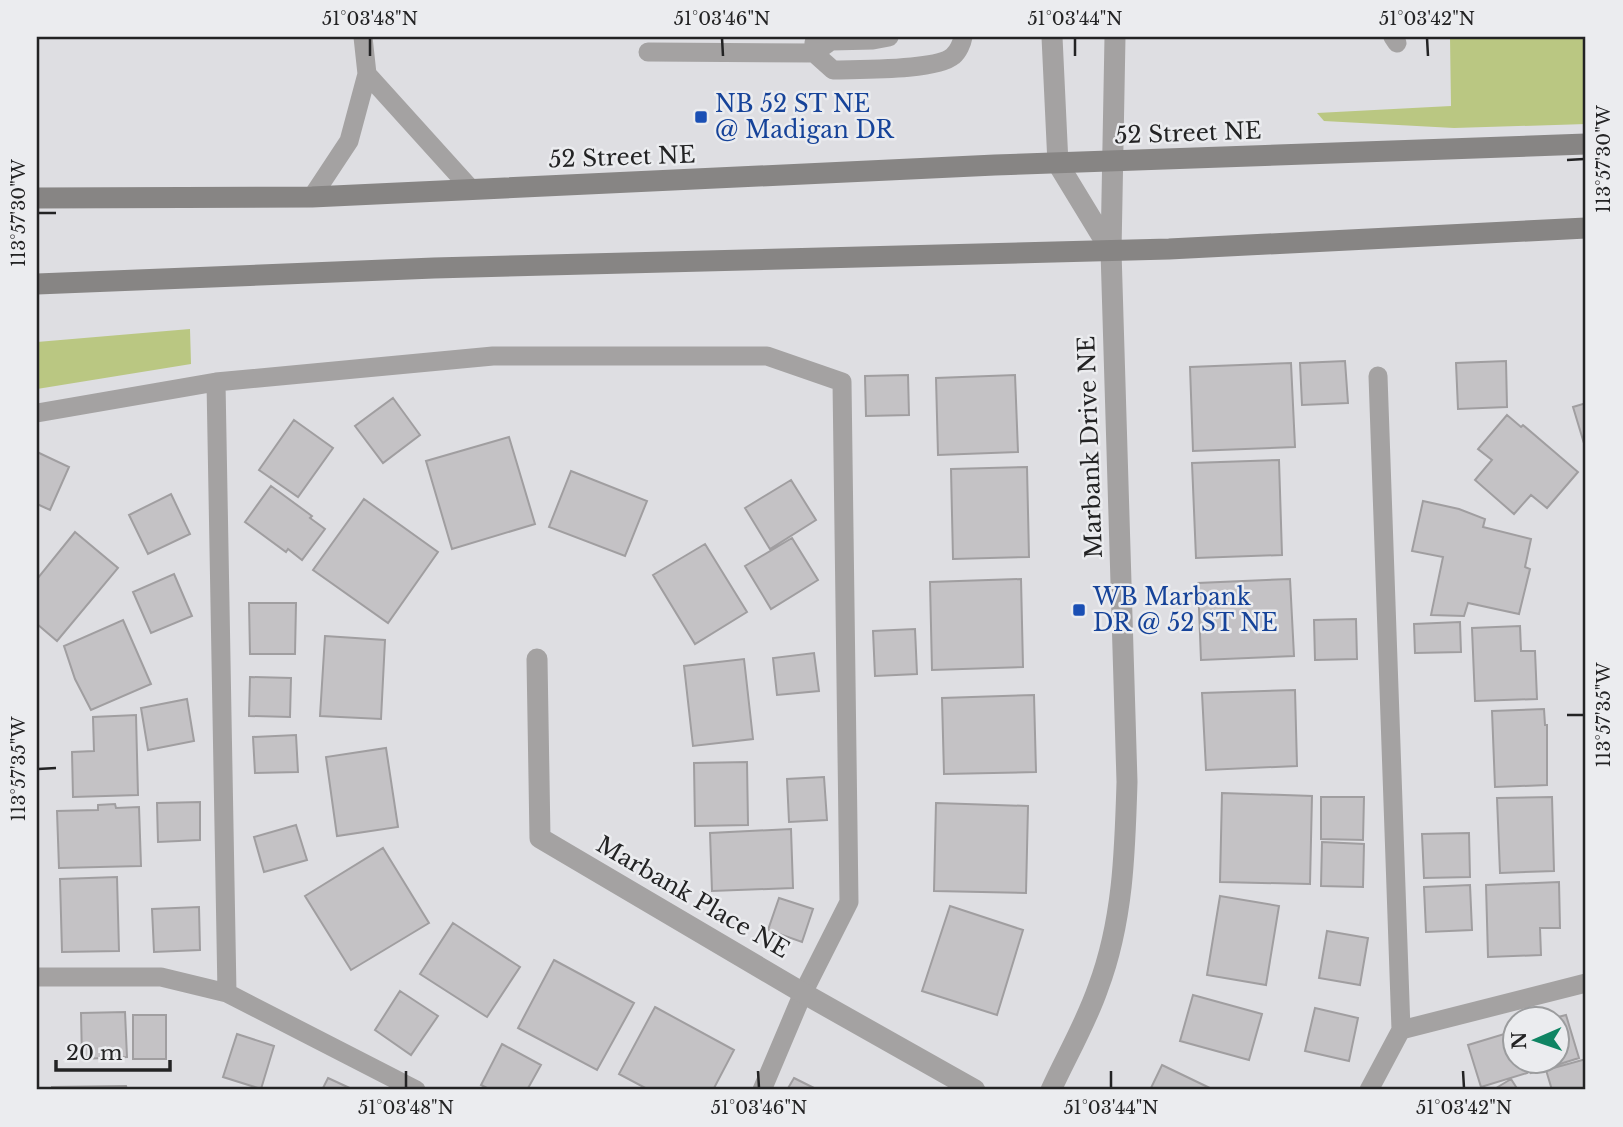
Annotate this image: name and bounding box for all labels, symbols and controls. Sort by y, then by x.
text: 51°03'48"N [322,8,418,30]
text: 51°03'46"N [674,8,770,30]
text: 51°03'44"N [1027,8,1123,30]
text: 51°03'42"N [1379,8,1475,30]
place label: NB 52 ST NE @ Madigan DR [715,90,894,144]
text: 113°57'30"W [1593,104,1615,213]
marker: NB 52 ST NE @ Madigan DR [693,109,709,125]
street label: 52 Street NE [1114,116,1262,150]
street label: 52 Street NE [548,140,696,174]
text: 113°57'30"W [8,158,30,267]
street label: Marbank Drive NE [1072,335,1108,559]
place label: WB Marbank DR @ 52 ST NE [1092,583,1278,637]
marker: WB Marbank DR @ 52 ST NE [1071,602,1087,618]
text: 113°57'35"W [1593,662,1615,768]
text: 113°57'35"W [8,716,30,822]
street label: Marbank Place NE [591,830,795,964]
north arrow [1500,1004,1570,1074]
scale bar [56,1029,170,1073]
text: N [1508,1031,1531,1050]
text: 20 m [66,1040,123,1066]
text: 51°03'48"N [358,1097,454,1119]
text: 51°03'46"N [711,1097,807,1119]
text: 51°03'44"N [1063,1097,1159,1119]
text: 51°03'42"N [1416,1097,1512,1119]

